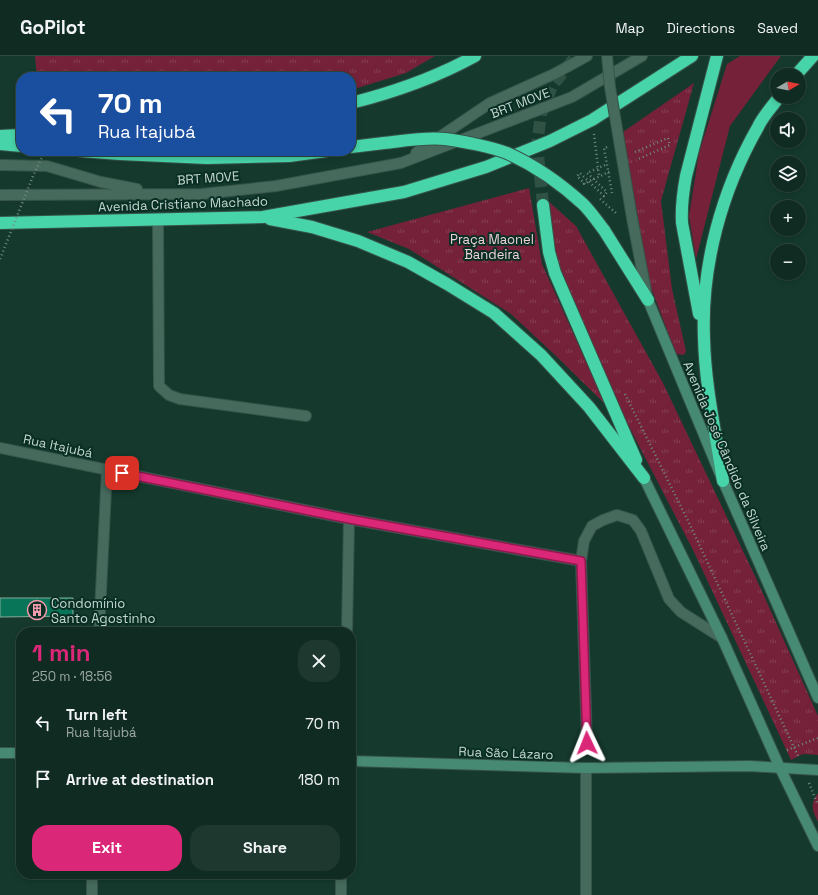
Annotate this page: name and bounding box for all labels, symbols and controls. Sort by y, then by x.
text: GoPilot [20,15,86,40]
text: Map [615,19,645,37]
text: Directions [667,19,735,37]
text: Saved [757,19,798,37]
north arrow [770,68,806,104]
map controls [770,68,806,280]
street label: BRT MOVE [488,84,552,122]
text: 70 m [98,85,163,121]
icon: left [32,88,84,140]
button: sound [770,112,806,148]
text: Rua Itajubá [98,120,196,143]
button: layers [770,156,806,192]
street label: BRT MOVE [176,167,240,189]
street label: Avenida Cristiano Machado [98,193,268,215]
button: + [770,200,806,236]
park label: Praça Maonel Bandeira [450,231,534,263]
button: − [770,244,806,280]
street label: Avenida José Cândido da Silveira [679,359,775,554]
street label: Rua Itajubá [22,430,95,462]
pin [105,456,139,490]
icon: arrive [111,462,133,484]
place label: Condomínio Santo Agostinho [51,595,156,627]
building icon: Condomínio Santo Agostinho [26,599,48,621]
text: 1 min [32,637,91,668]
button: close [298,640,340,682]
text: 250 m · 18:56 [32,668,112,685]
text: Turn left [66,705,128,724]
icon: left [32,712,54,734]
text: 70 m [305,714,340,733]
position arrow [566,722,608,764]
text: Rua Itajubá [66,724,137,741]
street label: Rua São Lázaro [458,743,554,763]
icon: arrive [32,768,54,790]
text: Arrive at destination [66,770,214,789]
text: 180 m [298,770,340,789]
button: Exit [32,825,182,871]
button: Share [190,825,340,871]

